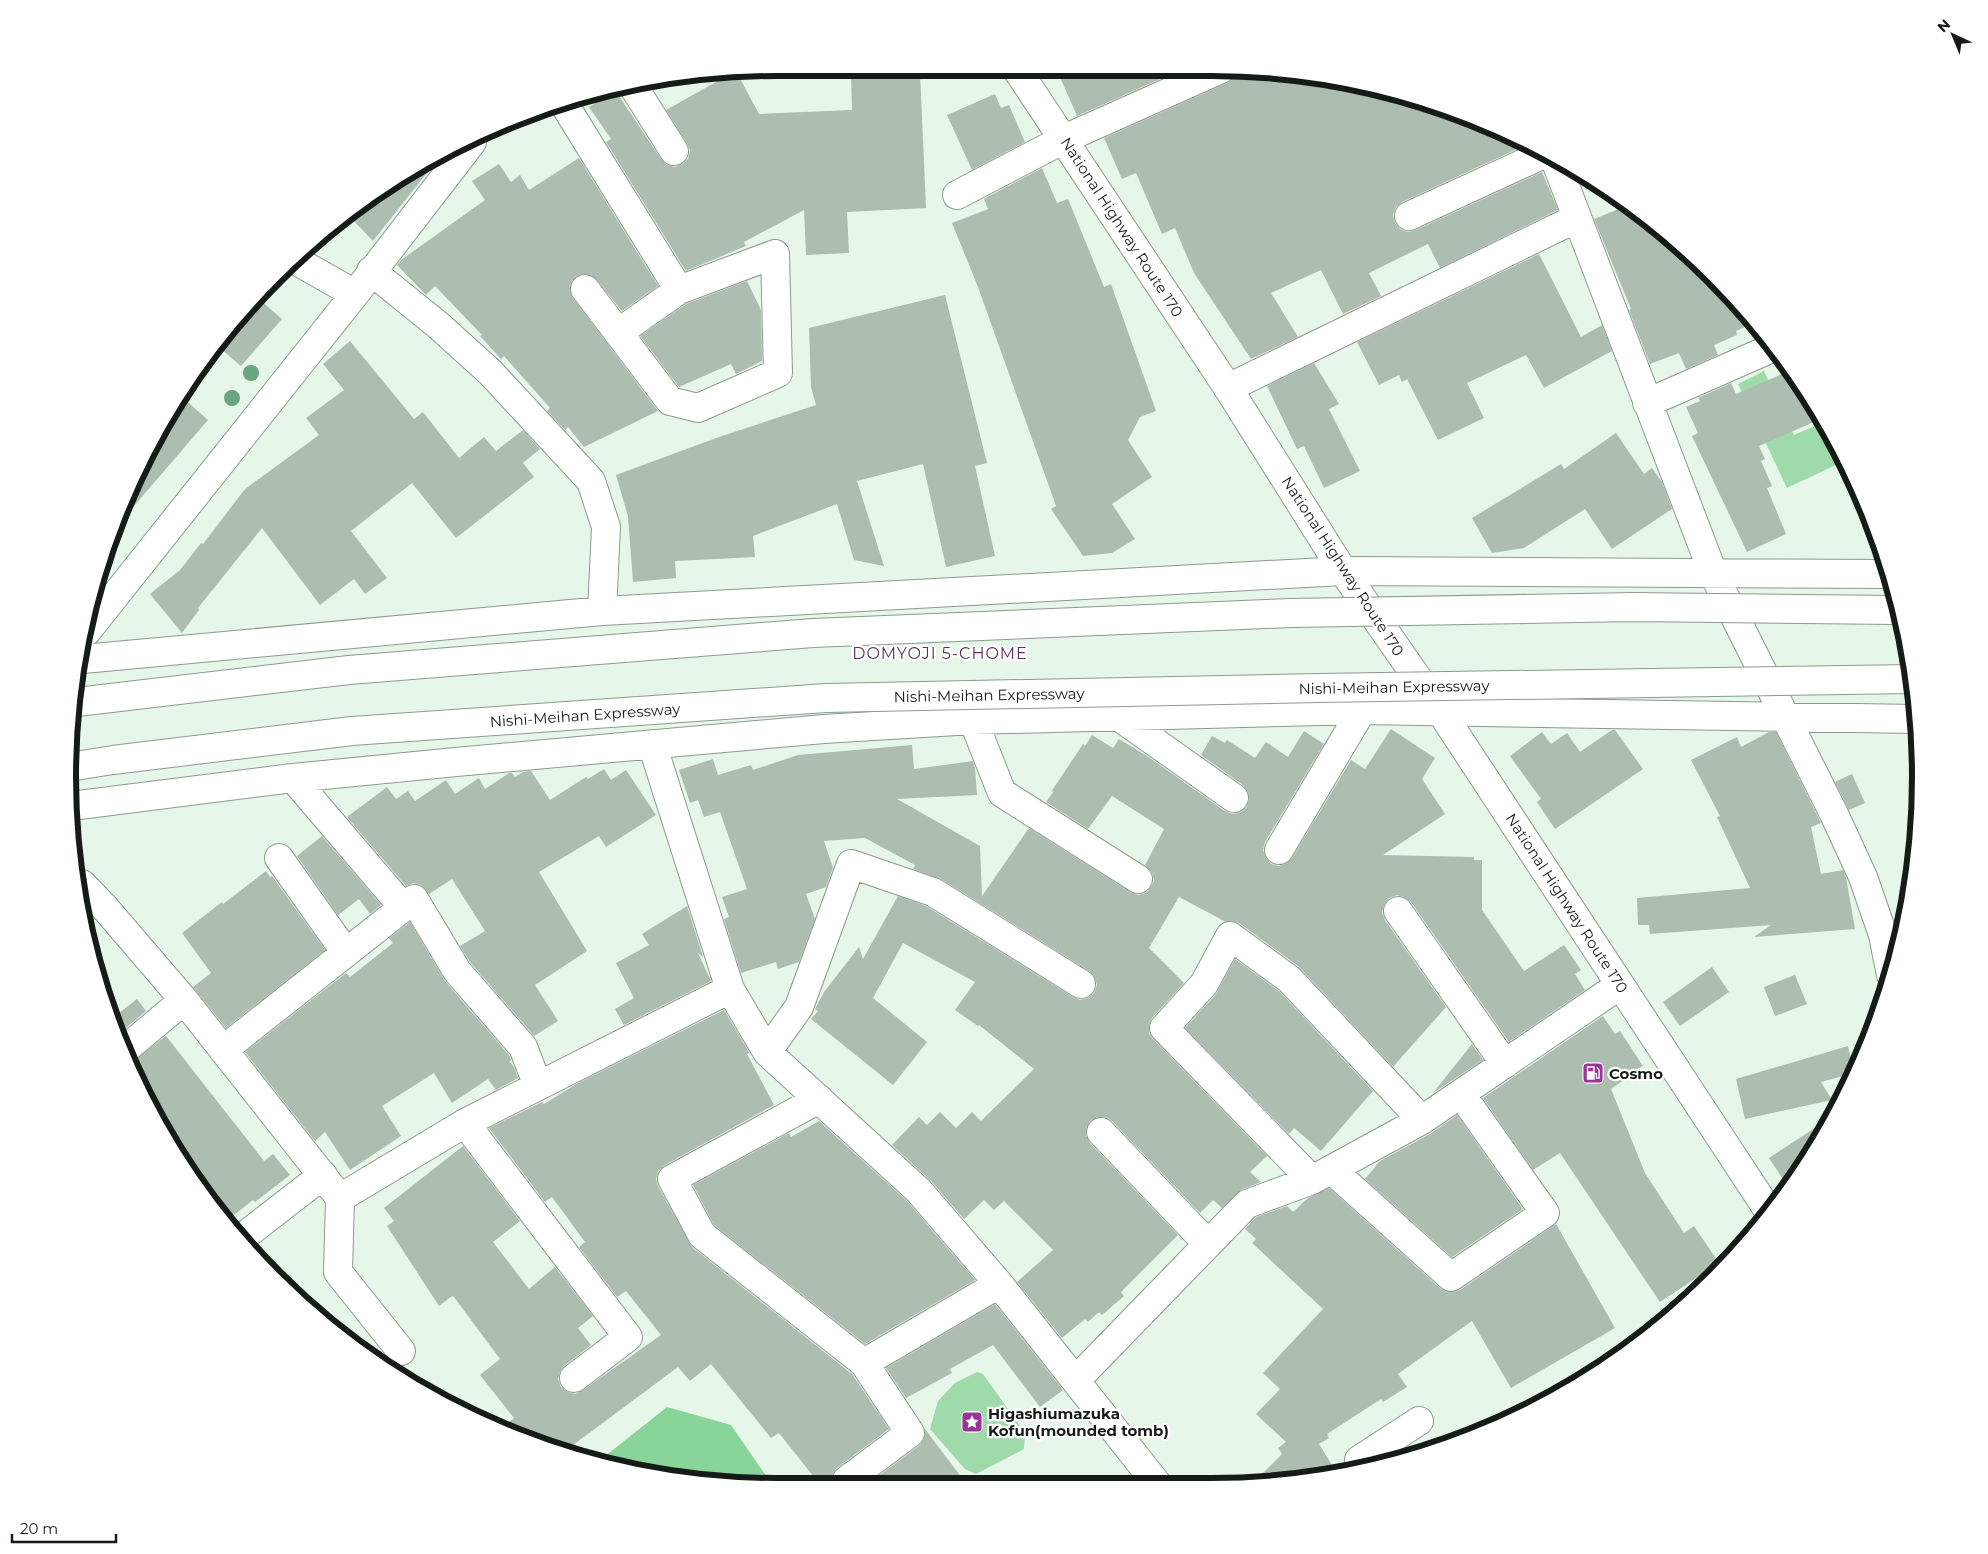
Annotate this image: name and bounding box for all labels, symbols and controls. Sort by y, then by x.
north arrow [1928,10,1978,60]
text: N [1934,15,1954,36]
street label: National Highway Route 170 [1057,134,1187,321]
street label: National Highway Route 170 [1278,473,1408,660]
district label: DOMYOJI 5-CHOME [852,644,1028,663]
street label: Nishi-Meihan Expressway [1298,676,1490,698]
street label: Nishi-Meihan Expressway [893,684,1085,706]
street label: Nishi-Meihan Expressway [489,699,682,731]
street label: National Highway Route 170 [1502,810,1632,997]
fuel station icon: Cosmo [1581,1061,1605,1085]
place label: Cosmo [1609,1064,1663,1083]
place label: Higashiumazuka Kofun(mounded tomb) [988,1404,1169,1440]
place icon: Higashiumazuka Kofun(mounded tomb) [960,1410,984,1434]
scale bar [12,1512,116,1544]
text: 20 m [20,1519,58,1538]

